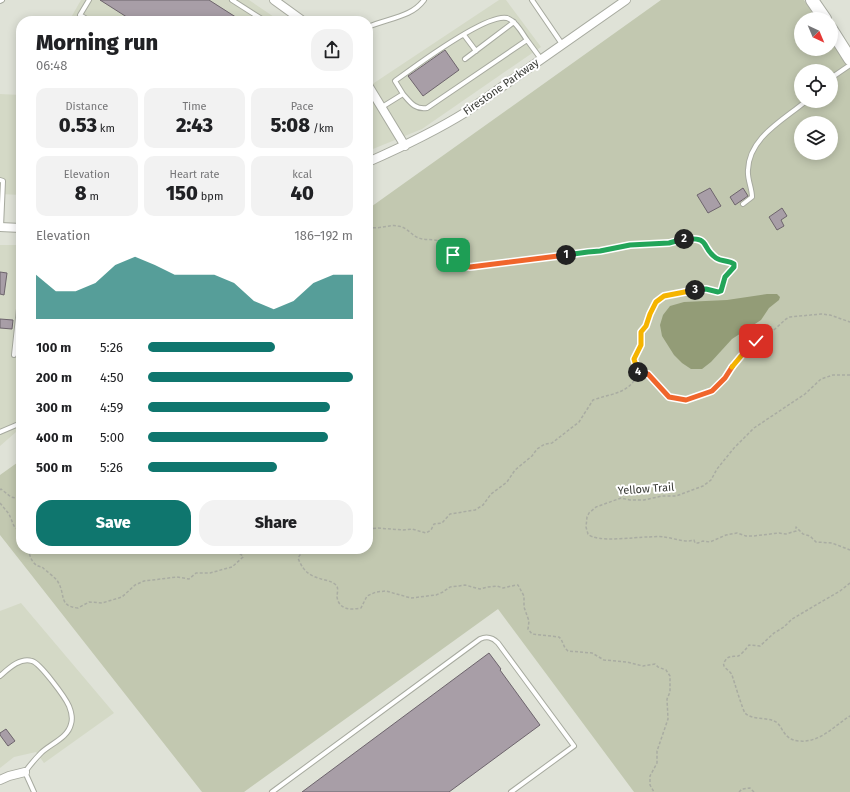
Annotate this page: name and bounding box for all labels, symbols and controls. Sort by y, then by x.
north arrow [794,12,838,56]
map controls [794,12,838,160]
text: Morning run [36,29,158,56]
button: share [311,29,353,71]
street label: Firestone Parkway [461,56,542,118]
text: 06:48 [36,58,67,73]
button: locate [794,64,838,108]
text: Distance [65,100,108,113]
text: Time [182,100,207,113]
text: Pace [291,100,314,113]
text: 0.53 [59,113,97,137]
text: 2:43 [176,113,213,137]
text: 5:08 [271,113,310,137]
button: layers [794,116,838,160]
text: km [97,122,115,135]
text: /km [310,122,334,135]
text: Elevation [64,168,110,181]
text: Heart rate [169,168,220,181]
text: kcal [292,168,312,181]
text: 8 [75,181,87,205]
text: 150 [166,181,198,205]
text: 40 [290,181,314,205]
text: m [87,190,99,203]
text: bpm [198,190,223,203]
text: Elevation [36,228,90,243]
text: 186–192 m [294,228,353,243]
pin: 2 [674,229,694,249]
text: 2 [681,232,687,245]
pin [436,238,470,272]
icon: arrive [442,244,464,266]
pin: 1 [556,245,576,265]
text: 1 [563,248,569,261]
pin: 3 [685,280,705,300]
text: 3 [692,283,698,296]
pin [739,324,773,358]
icon: check [745,330,767,352]
text: 100 m [36,340,71,355]
text: 5:26 [100,340,123,355]
pin: 4 [628,362,648,382]
text: 4 [635,365,641,378]
text: 200 m [36,370,72,385]
text: 4:50 [100,370,124,385]
text: 300 m [36,400,72,415]
text: 4:59 [100,400,123,415]
text: 400 m [36,430,73,445]
text: 5:00 [100,430,124,445]
text: 500 m [36,460,72,475]
text: 5:26 [100,460,123,475]
street label: Yellow Trail [617,481,675,497]
button: Save [36,500,191,546]
button: Share [199,500,353,546]

